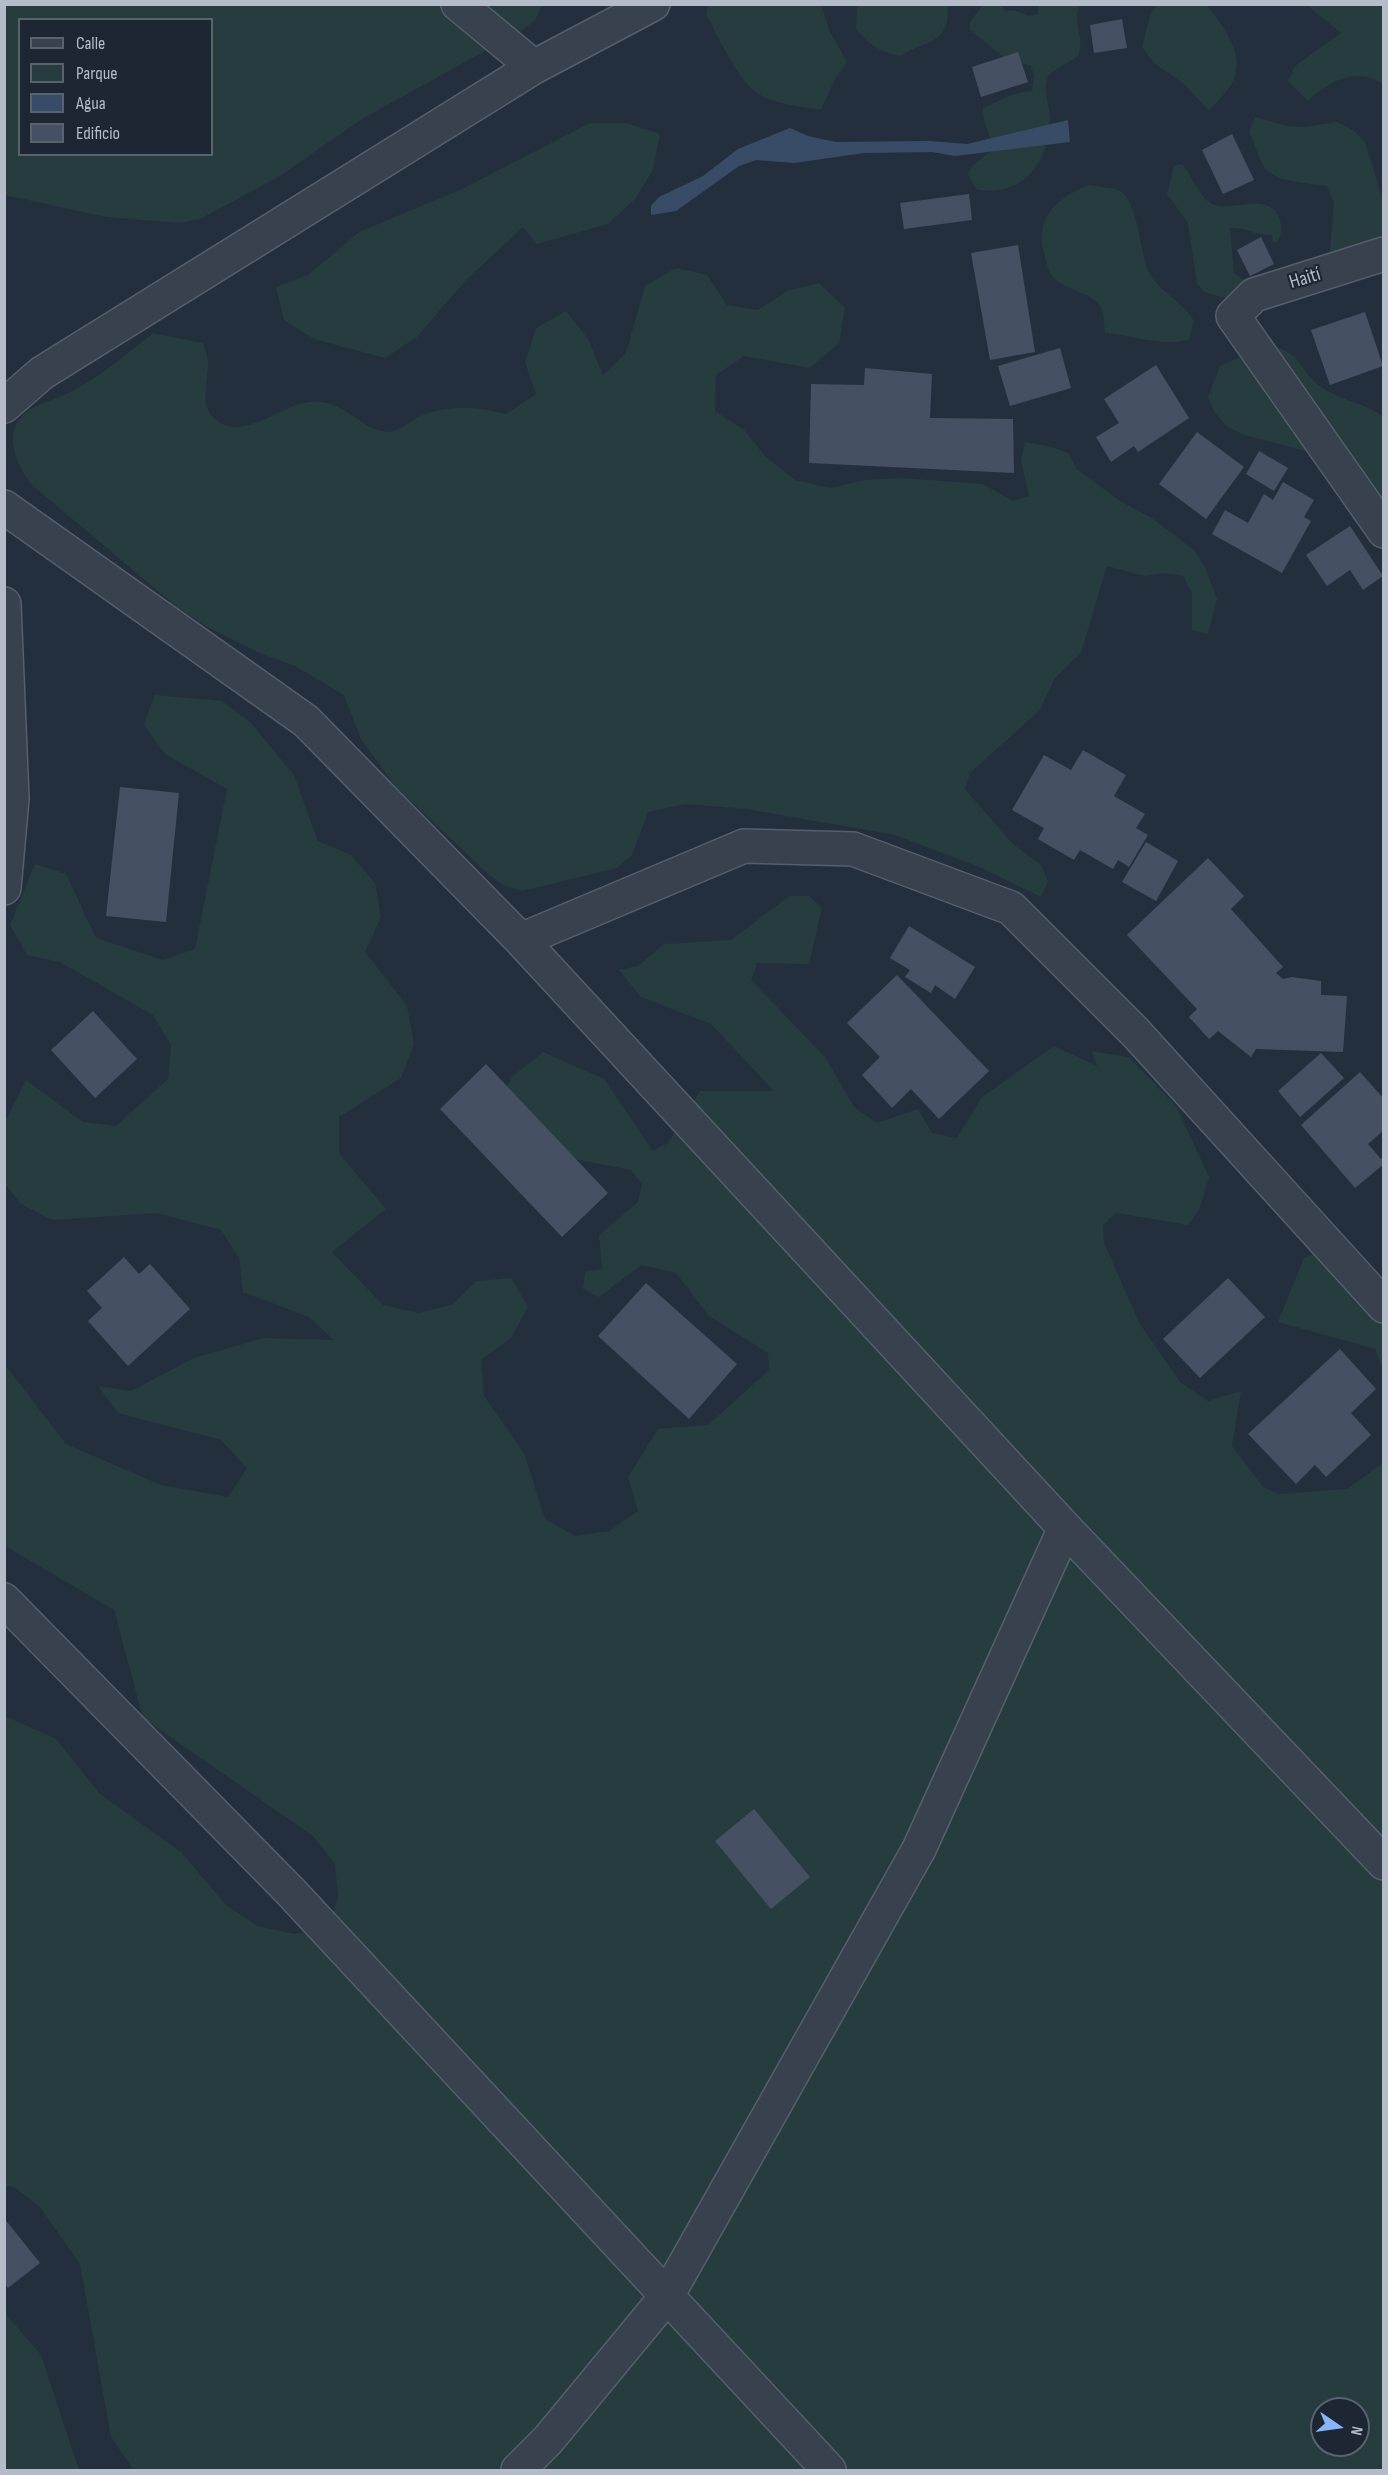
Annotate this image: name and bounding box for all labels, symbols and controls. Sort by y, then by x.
legend [18,18,213,156]
text: Calle [76,33,105,54]
text: Parque [76,63,117,84]
text: Agua [76,93,106,114]
text: Edificio [76,123,120,144]
street label: Haití [1286,263,1324,295]
north arrow [1310,2397,1370,2457]
text: N [1346,2424,1366,2437]

